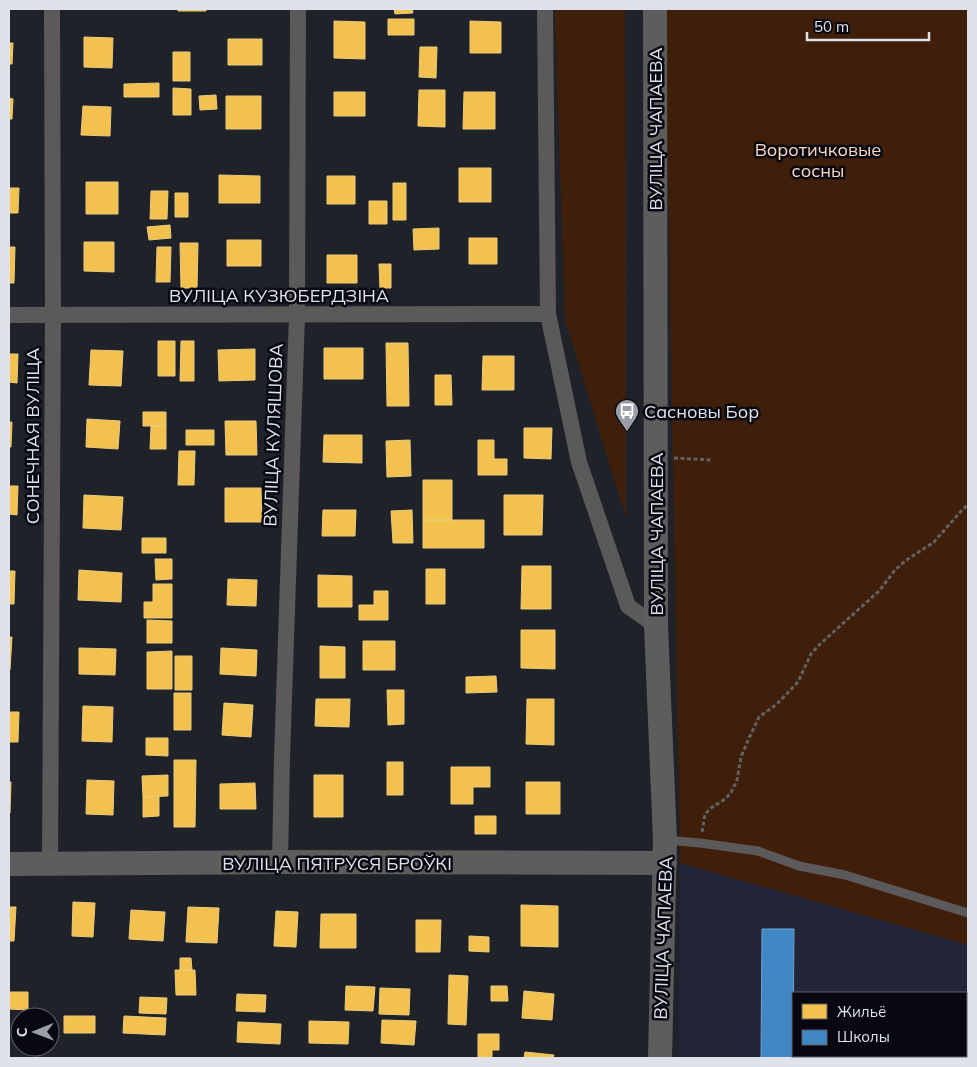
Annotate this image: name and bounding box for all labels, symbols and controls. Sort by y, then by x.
scale bar [807,10,930,42]
text: 50 m [814,17,849,36]
street label: ВУЛІЦА ЧАПАЕВА [644,48,667,210]
park label: Воротичковые сосны [755,138,881,182]
street label: ВУЛІЦА КУЗЮБЕРДЗІНА [169,284,389,307]
street label: ВУЛІЦА КУЛЯШОВА [258,343,288,527]
street label: СОНЕЧНАЯ ВУЛІЦА [21,348,44,524]
bus stop icon: Сасновы Бор [614,398,640,432]
place label: Сасновы Бор [644,400,759,423]
street label: ВУЛІЦА ЧАПАЕВА [645,453,668,615]
street label: ВУЛІЦА ПЯТРУСЯ БРОЎКІ [222,852,452,875]
street label: ВУЛІЦА ЧАПАЕВА [649,856,677,1020]
legend [792,992,967,1057]
text: Жильё [837,1002,886,1021]
north arrow [10,1007,60,1057]
text: С [13,1027,31,1037]
text: Школы [837,1027,890,1046]

